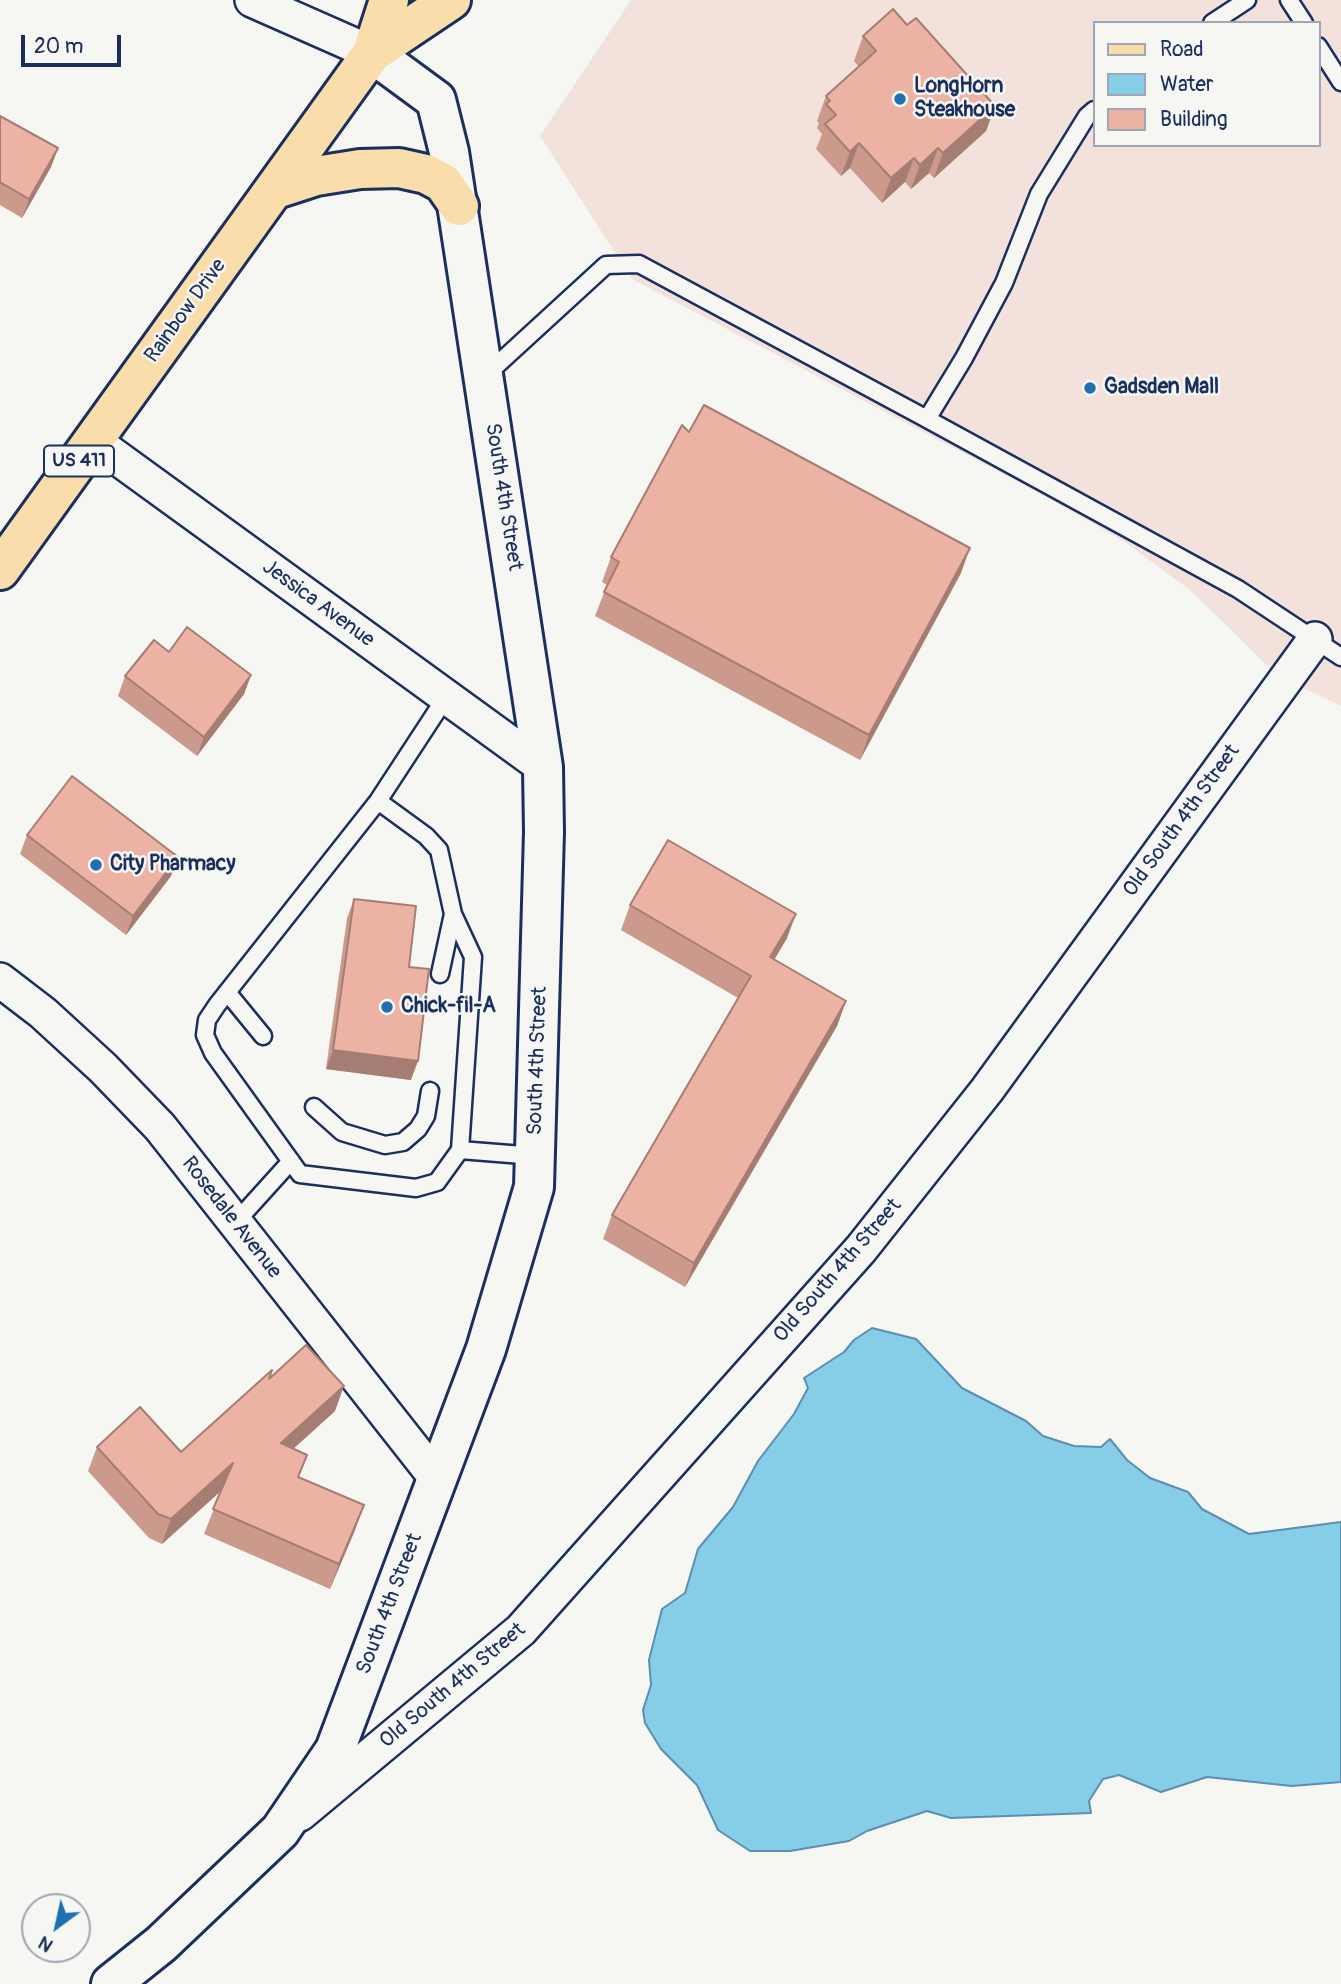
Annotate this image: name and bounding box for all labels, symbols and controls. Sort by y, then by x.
scale bar [24,21,124,65]
legend [1092,21,1320,147]
text: 20 m [34,33,83,60]
text: Road [1160,36,1204,63]
text: Water [1160,71,1213,98]
place label: LongHorn Steakhouse [914,74,1015,124]
marker: LongHorn Steakhouse [892,91,908,107]
text: Building [1160,106,1227,133]
street label: Rainbow Drive [140,254,232,368]
place label: Gadsden Mall [1104,375,1219,401]
marker: Gadsden Mall [1082,380,1098,396]
street label: South 4th Street [479,421,527,573]
road number: US 411 [44,446,114,476]
street label: Jessica Avenue [257,555,379,653]
street label: Old South 4th Street [1118,740,1246,902]
place label: City Pharmacy [110,852,235,878]
marker: City Pharmacy [88,857,104,873]
street label: South 4th Street [523,986,553,1136]
place label: Chick-fil-A [401,994,496,1020]
marker: Chick-fil-A [379,999,395,1015]
street label: Rosedale Avenue [176,1152,286,1284]
street label: Old South 4th Street [769,1194,907,1348]
street label: South 4th Street [352,1530,428,1678]
street label: Old South 4th Street [375,1618,531,1754]
north arrow [21,1893,91,1963]
text: N [34,1930,58,1958]

